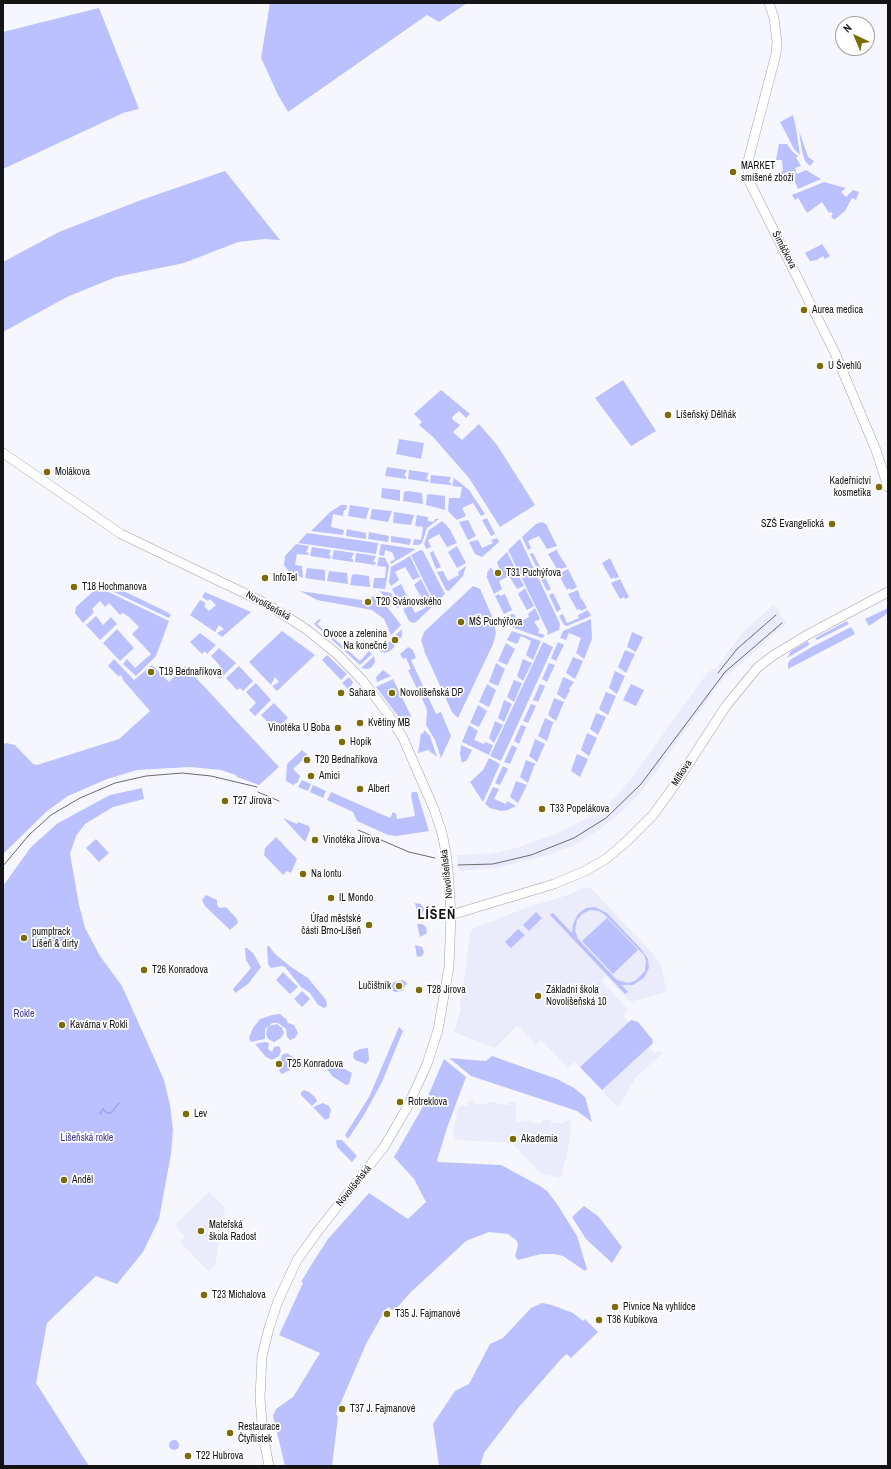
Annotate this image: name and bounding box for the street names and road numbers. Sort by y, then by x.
street label: Šimáčkova [769,229,799,271]
street label: Novolíšeňská [244,589,292,623]
street label: Mifkova [669,758,695,788]
street label: Novolíšeňská [438,849,456,899]
street label: Novolíšeňská [334,1163,374,1209]

